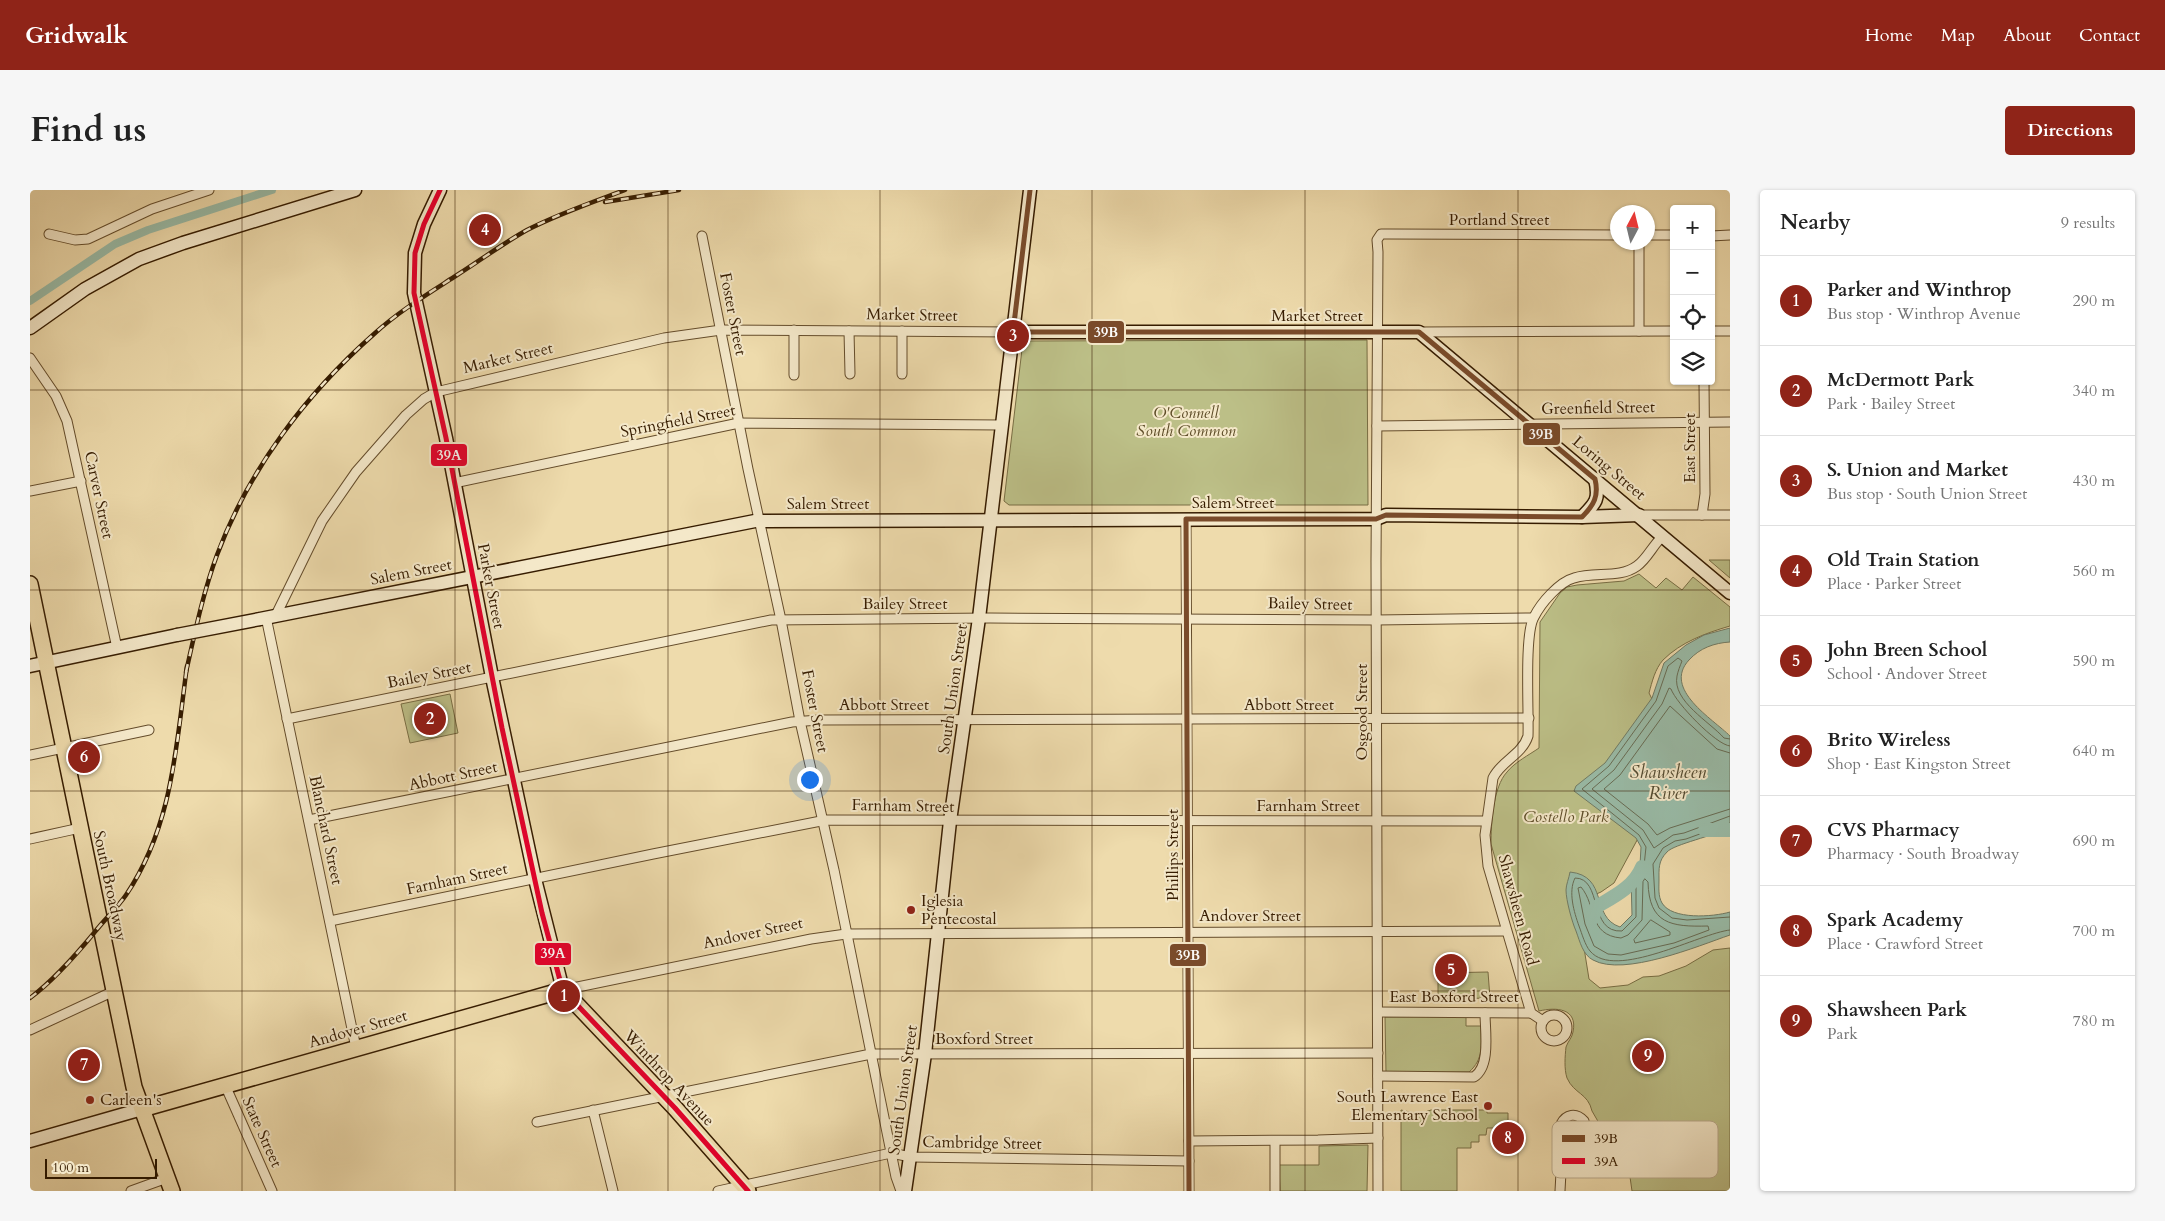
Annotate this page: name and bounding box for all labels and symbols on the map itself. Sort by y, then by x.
north arrow [1610,205,1655,250]
street label: Portland Street [1449,209,1549,231]
pin: 4 [469,211,501,249]
street label: Foster Street [714,271,752,357]
street label: Market Street [866,303,958,327]
street label: Market Street [1271,305,1363,327]
pin: 3 [997,317,1029,355]
line badge: 39B [1087,320,1125,344]
text: 39B [1094,323,1118,342]
street label: Market Street [461,337,555,379]
street label: Greenfield Street [1541,396,1655,420]
street label: Springfield Street [619,399,737,443]
park label: O'Connell South Common [1136,402,1236,442]
street label: East Street [1679,413,1701,483]
line badge: 39B [1522,422,1561,446]
text: 39B [1529,425,1553,444]
street label: Loring Street [1568,431,1650,505]
line badge: 39A [430,443,468,467]
text: 39A [437,446,462,465]
street label: Carver Street [79,449,119,541]
street label: Salem Street [1192,492,1274,514]
street label: Salem Street [787,493,869,515]
street label: Parker Street [472,541,510,631]
street label: Salem Street [368,553,454,591]
street label: Bailey Street [1267,592,1353,616]
street label: Bailey Street [863,593,947,615]
street label: South Union Street [933,623,973,755]
street label: Bailey Street [385,656,473,694]
street label: Osgood Street [1351,664,1373,760]
street label: Foster Street [796,668,834,754]
street label: Abbott Street [839,694,929,716]
street label: Abbott Street [1244,694,1334,716]
pin: 2 [414,700,446,738]
pin: 6 [68,738,100,776]
street label: Abbott Street [407,756,499,796]
water label: Shawsheen River [1630,760,1706,806]
your location [797,767,823,793]
street label: Blanchard Street [304,773,348,887]
street label: Farnham Street [851,794,955,818]
street label: Farnham Street [1257,795,1359,817]
park label: Costello Park [1523,806,1609,828]
street label: Phillips Street [1162,809,1184,901]
street label: South Broadway [88,829,133,944]
street label: Shawsheen Road [1493,852,1543,968]
street label: Farnham Street [404,858,510,900]
place label: Iglesia Pentecostal [921,890,996,930]
marker: Iglesia Pentecostal [905,904,917,916]
street label: Andover Street [1199,905,1301,927]
street label: Andover Street [701,912,805,954]
line badge: 39A [534,942,572,966]
line badge: 39B [1169,943,1207,967]
text: 39A [541,944,566,963]
text: 39B [1176,946,1200,965]
pin: 5 [1435,951,1467,989]
pin: 1 [548,977,580,1015]
street label: East Boxford Street [1389,986,1519,1008]
street label: Andover Street [306,1004,410,1054]
street label: Winthrop Avenue [618,1024,719,1131]
street label: South Union Street [883,1024,923,1156]
street label: Boxford Street [935,1028,1033,1050]
pin: 9 [1632,1037,1664,1075]
pin: 7 [68,1046,100,1084]
place label: South Lawrence East Elementary School [1337,1086,1478,1126]
place label: Carleen's [100,1089,162,1111]
street label: State Street [237,1093,287,1171]
marker: Carleen's [84,1094,96,1106]
marker: South Lawrence East Elementary School [1482,1100,1494,1112]
pin: 8 [1492,1119,1524,1157]
legend [1552,1121,1718,1178]
text: 39B [1594,1129,1618,1148]
street label: Cambridge Street [922,1131,1042,1155]
text: 39A [1594,1152,1618,1171]
scale bar [45,1156,158,1179]

